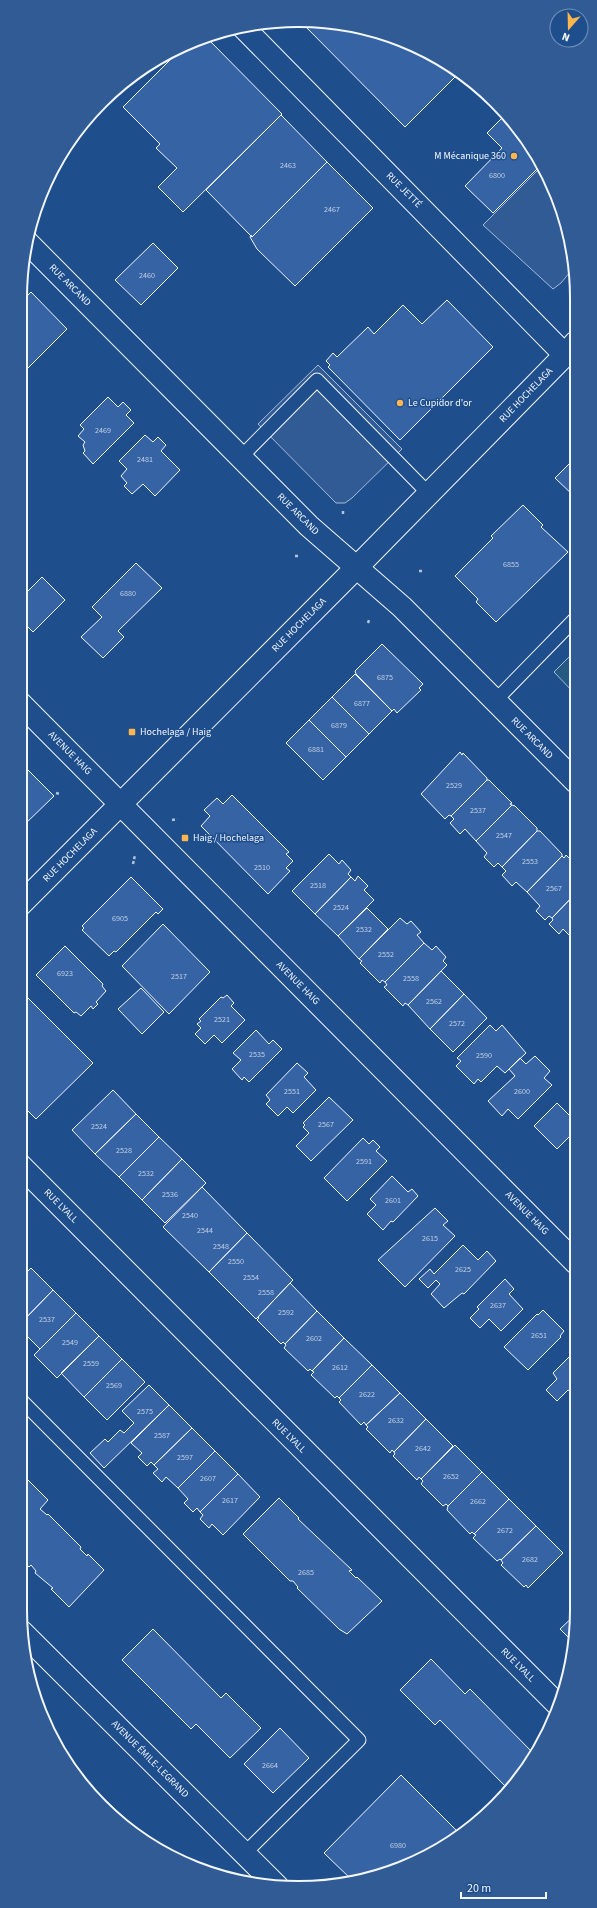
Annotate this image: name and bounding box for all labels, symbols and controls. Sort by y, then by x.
north arrow [549,8,589,48]
text: N [560,29,572,45]
place label: M Mécanique 360 [434,149,506,163]
marker: M Mécanique 360 [509,151,519,161]
house number: 2463 [280,160,296,171]
street label: RUE JETTÉ [383,169,425,211]
house number: 6800 [489,170,505,181]
house number: 2467 [324,204,340,215]
street label: RUE ARCAND [46,261,94,309]
house number: 2460 [139,270,155,281]
street label: RUE HOCHELAGA [496,364,556,426]
place label: Le Cupidor d'or [408,396,472,410]
marker: Le Cupidor d'or [395,398,405,408]
house number: 2469 [95,425,111,436]
house number: 2481 [137,454,153,465]
street label: RUE ARCAND [274,490,322,538]
house number: 6855 [503,559,519,570]
house number: 6880 [120,588,136,599]
street label: RUE HOCHELAGA [269,594,330,655]
house number: 6875 [377,672,393,683]
house number: 6877 [354,698,370,709]
street label: RUE ARCAND [508,714,556,762]
house number: 6879 [331,720,347,731]
place label: Hochelaga / Haig [140,725,211,739]
marker: Hochelaga / Haig [127,727,137,737]
street label: AVENUE HAIG [45,728,95,778]
house number: 6881 [308,744,324,755]
house number: 2529 [446,780,462,791]
house number: 2537 [470,805,486,816]
street label: RUE HOCHELAGA [40,824,101,885]
house number: 2547 [496,830,512,841]
place label: Haig / Hochelaga [193,831,264,845]
marker: Haig / Hochelaga [180,833,190,843]
house number: 2553 [522,856,538,867]
house number: 2510 [254,862,270,873]
house number: 2518 [310,880,326,891]
house number: 2567 [546,883,562,894]
house number: 2524 [333,902,349,913]
house number: 6905 [112,913,128,924]
house number: 2532 [356,924,372,935]
house number: 2552 [378,949,394,960]
street label: AVENUE HAIG [273,958,323,1008]
house number: 6923 [57,968,73,979]
house number: 2517 [171,971,187,982]
house number: 2558 [403,973,419,984]
house number: 2562 [426,996,442,1007]
house number: 2521 [214,1014,230,1025]
house number: 2572 [449,1018,465,1029]
house number: 2535 [249,1049,265,1060]
house number: 2590 [476,1050,492,1061]
house number: 2551 [284,1086,300,1097]
house number: 2600 [514,1086,530,1097]
house number: 2567 [318,1119,334,1130]
house number: 2524 [91,1121,107,1132]
house number: 2528 [116,1145,132,1156]
house number: 2591 [356,1156,372,1167]
house number: 2532 [138,1168,154,1179]
street label: RUE LYALL [41,1186,81,1226]
street label: AVENUE HAIG [502,1188,552,1238]
house number: 2536 [162,1189,178,1200]
house number: 2601 [385,1195,401,1206]
house number: 2540 [182,1210,198,1221]
house number: 2544 [197,1225,213,1236]
house number: 2615 [422,1233,438,1244]
house number: 2548 [213,1241,229,1252]
house number: 2550 [228,1256,244,1267]
house number: 2625 [455,1264,471,1275]
house number: 2554 [243,1272,259,1283]
house number: 2558 [258,1287,274,1298]
house number: 2637 [490,1300,506,1311]
house number: 2592 [278,1307,294,1318]
house number: 2537 [39,1314,55,1325]
house number: 2651 [531,1330,547,1341]
house number: 2602 [306,1333,322,1344]
house number: 2549 [62,1337,78,1348]
house number: 2559 [83,1358,99,1369]
house number: 2612 [332,1362,348,1373]
house number: 2569 [106,1380,122,1391]
house number: 2622 [359,1389,375,1400]
house number: 2575 [137,1406,153,1417]
house number: 2632 [388,1415,404,1426]
street label: RUE LYALL [269,1416,309,1456]
house number: 2587 [154,1430,170,1441]
house number: 2642 [415,1443,431,1454]
house number: 2597 [177,1452,193,1463]
house number: 2652 [443,1471,459,1482]
house number: 2607 [200,1473,216,1484]
house number: 2617 [222,1495,238,1506]
house number: 2662 [470,1496,486,1507]
house number: 2672 [497,1525,513,1536]
house number: 2682 [522,1554,538,1565]
house number: 2685 [298,1567,314,1578]
street label: RUE LYALL [498,1645,538,1685]
street label: AVENUE ÉMILE-LEGRAND [108,1717,192,1801]
house number: 2664 [262,1760,278,1771]
house number: 6980 [390,1840,406,1851]
scale bar [461,1874,546,1900]
text: 20 m [467,1880,491,1897]

